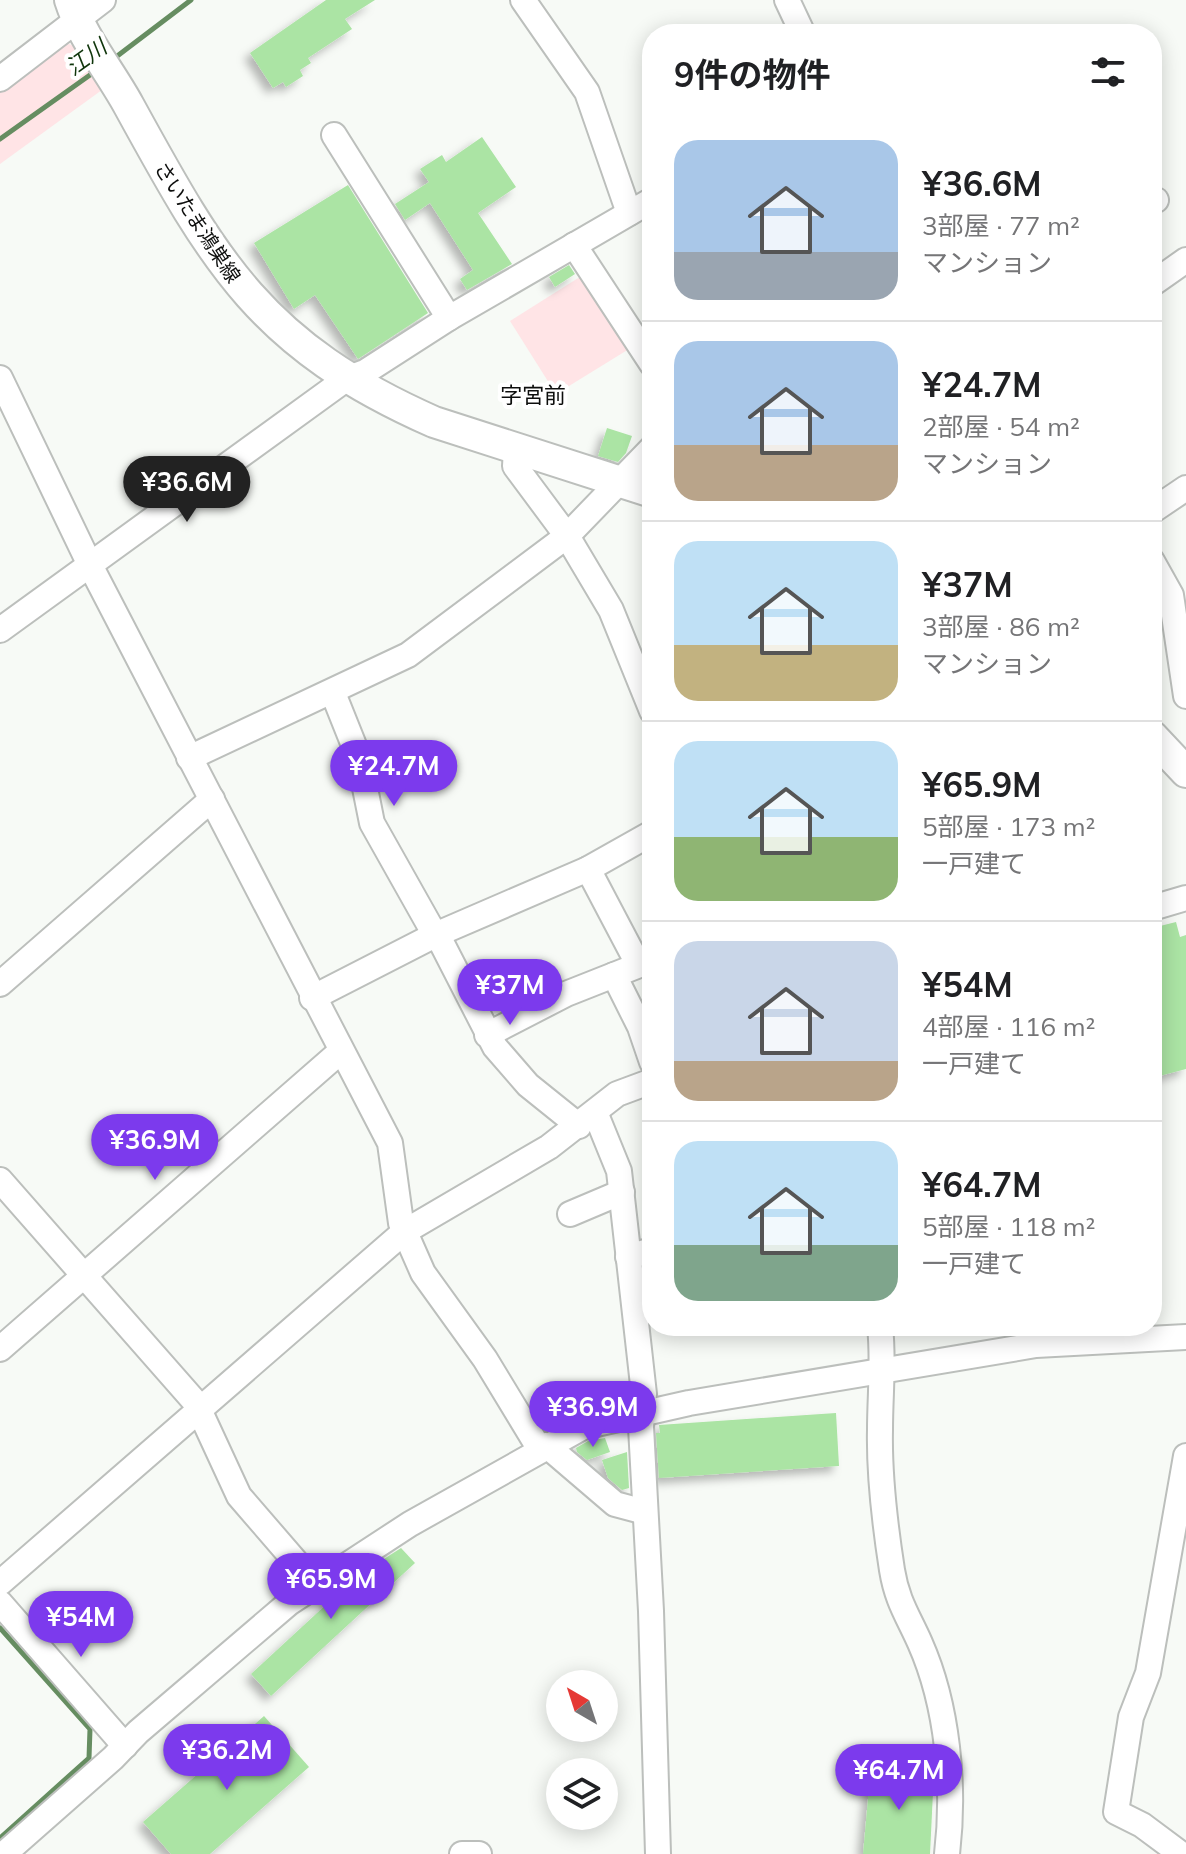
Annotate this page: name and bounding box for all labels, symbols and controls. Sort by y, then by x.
water label: 江川 [60,32,114,81]
icon: filters [1086,50,1130,94]
text: 9件の物件 [674,53,830,96]
street label: さいたま鴻巣線 [150,157,246,287]
text: ¥36.6M [922,162,1042,205]
icon: home [738,172,834,268]
text: 3部屋 · 77 m² [922,209,1080,242]
text: マンション [922,246,1052,279]
text: ¥24.7M [922,363,1042,406]
icon: home [738,373,834,469]
district label: 字宮前 [500,381,566,409]
text: 2部屋 · 54 m² [922,410,1080,443]
text: マンション [922,447,1052,480]
pin: ¥36.6M [122,456,252,524]
text: ¥36.6M [141,465,233,498]
text: ¥37M [922,563,1013,606]
icon: home [738,573,834,669]
text: 3部屋 · 86 m² [922,610,1080,643]
text: マンション [922,647,1052,680]
pin: ¥24.7M [329,740,459,808]
text: ¥24.7M [348,749,440,782]
text: ¥65.9M [922,763,1042,806]
icon: home [738,773,834,869]
text: 5部屋 · 173 m² [922,810,1095,843]
text: 一戸建て [922,847,1026,880]
pin: ¥37M [463,959,557,1027]
text: ¥54M [922,963,1013,1006]
text: ¥37M [475,968,545,1001]
icon: home [738,973,834,1069]
text: 4部屋 · 116 m² [922,1010,1095,1043]
text: 一戸建て [922,1047,1026,1080]
pin: ¥36.9M [90,1114,220,1182]
text: ¥36.9M [109,1123,201,1156]
text: ¥64.7M [922,1163,1042,1206]
icon: home [738,1173,834,1269]
text: 5部屋 · 118 m² [922,1210,1095,1243]
text: 一戸建て [922,1247,1026,1280]
pin: ¥36.9M [528,1381,658,1449]
text: ¥36.9M [547,1390,639,1423]
pin: ¥65.9M [266,1553,396,1621]
text: ¥65.9M [285,1562,377,1595]
pin: ¥54M [34,1591,128,1659]
text: ¥54M [46,1600,116,1633]
north arrow [546,1670,618,1742]
map controls [546,1670,618,1830]
pin: ¥36.2M [162,1724,292,1792]
text: ¥36.2M [181,1733,273,1766]
pin: ¥64.7M [834,1744,964,1812]
text: ¥64.7M [853,1753,945,1786]
button: layers [546,1758,618,1830]

